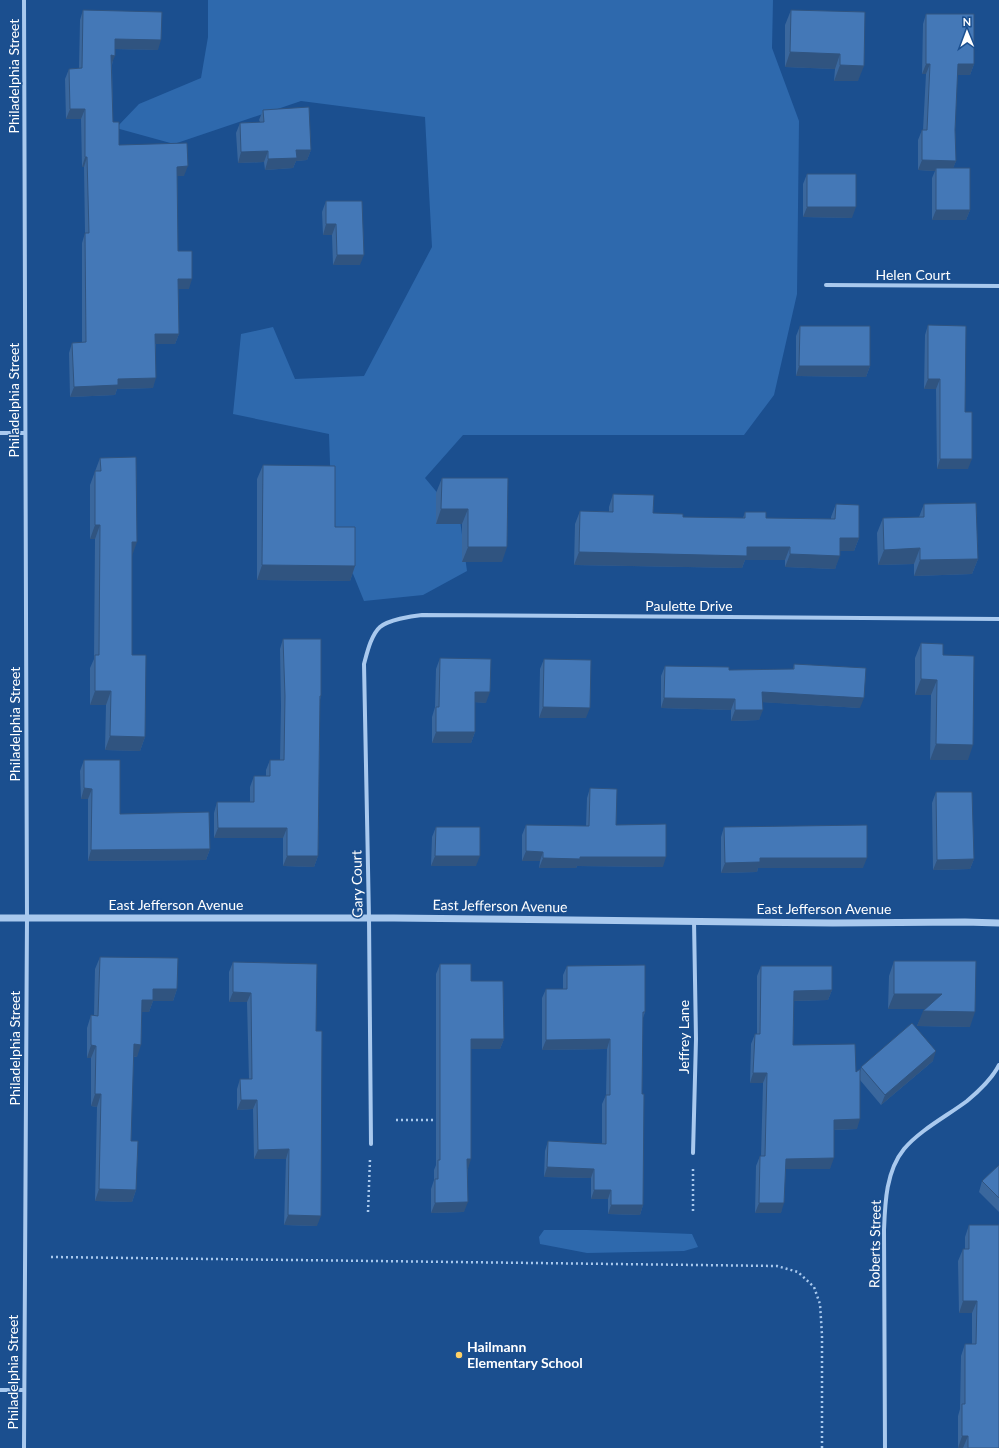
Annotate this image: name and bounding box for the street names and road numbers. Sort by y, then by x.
street label: Philadelphia Street [5,19,22,133]
street label: Helen Court [875,266,951,283]
street label: Philadelphia Street [5,343,22,457]
street label: Paulette Drive [645,597,733,614]
street label: Philadelphia Street [6,667,23,781]
street label: Gary Court [347,850,366,918]
street label: East Jefferson Avenue [108,896,244,913]
street label: East Jefferson Avenue [432,896,568,915]
street label: East Jefferson Avenue [756,900,892,917]
street label: Philadelphia Street [6,991,23,1105]
street label: Jeffrey Lane [675,1000,692,1074]
street label: Roberts Street [865,1200,884,1288]
street label: Philadelphia Street [4,1315,21,1429]

